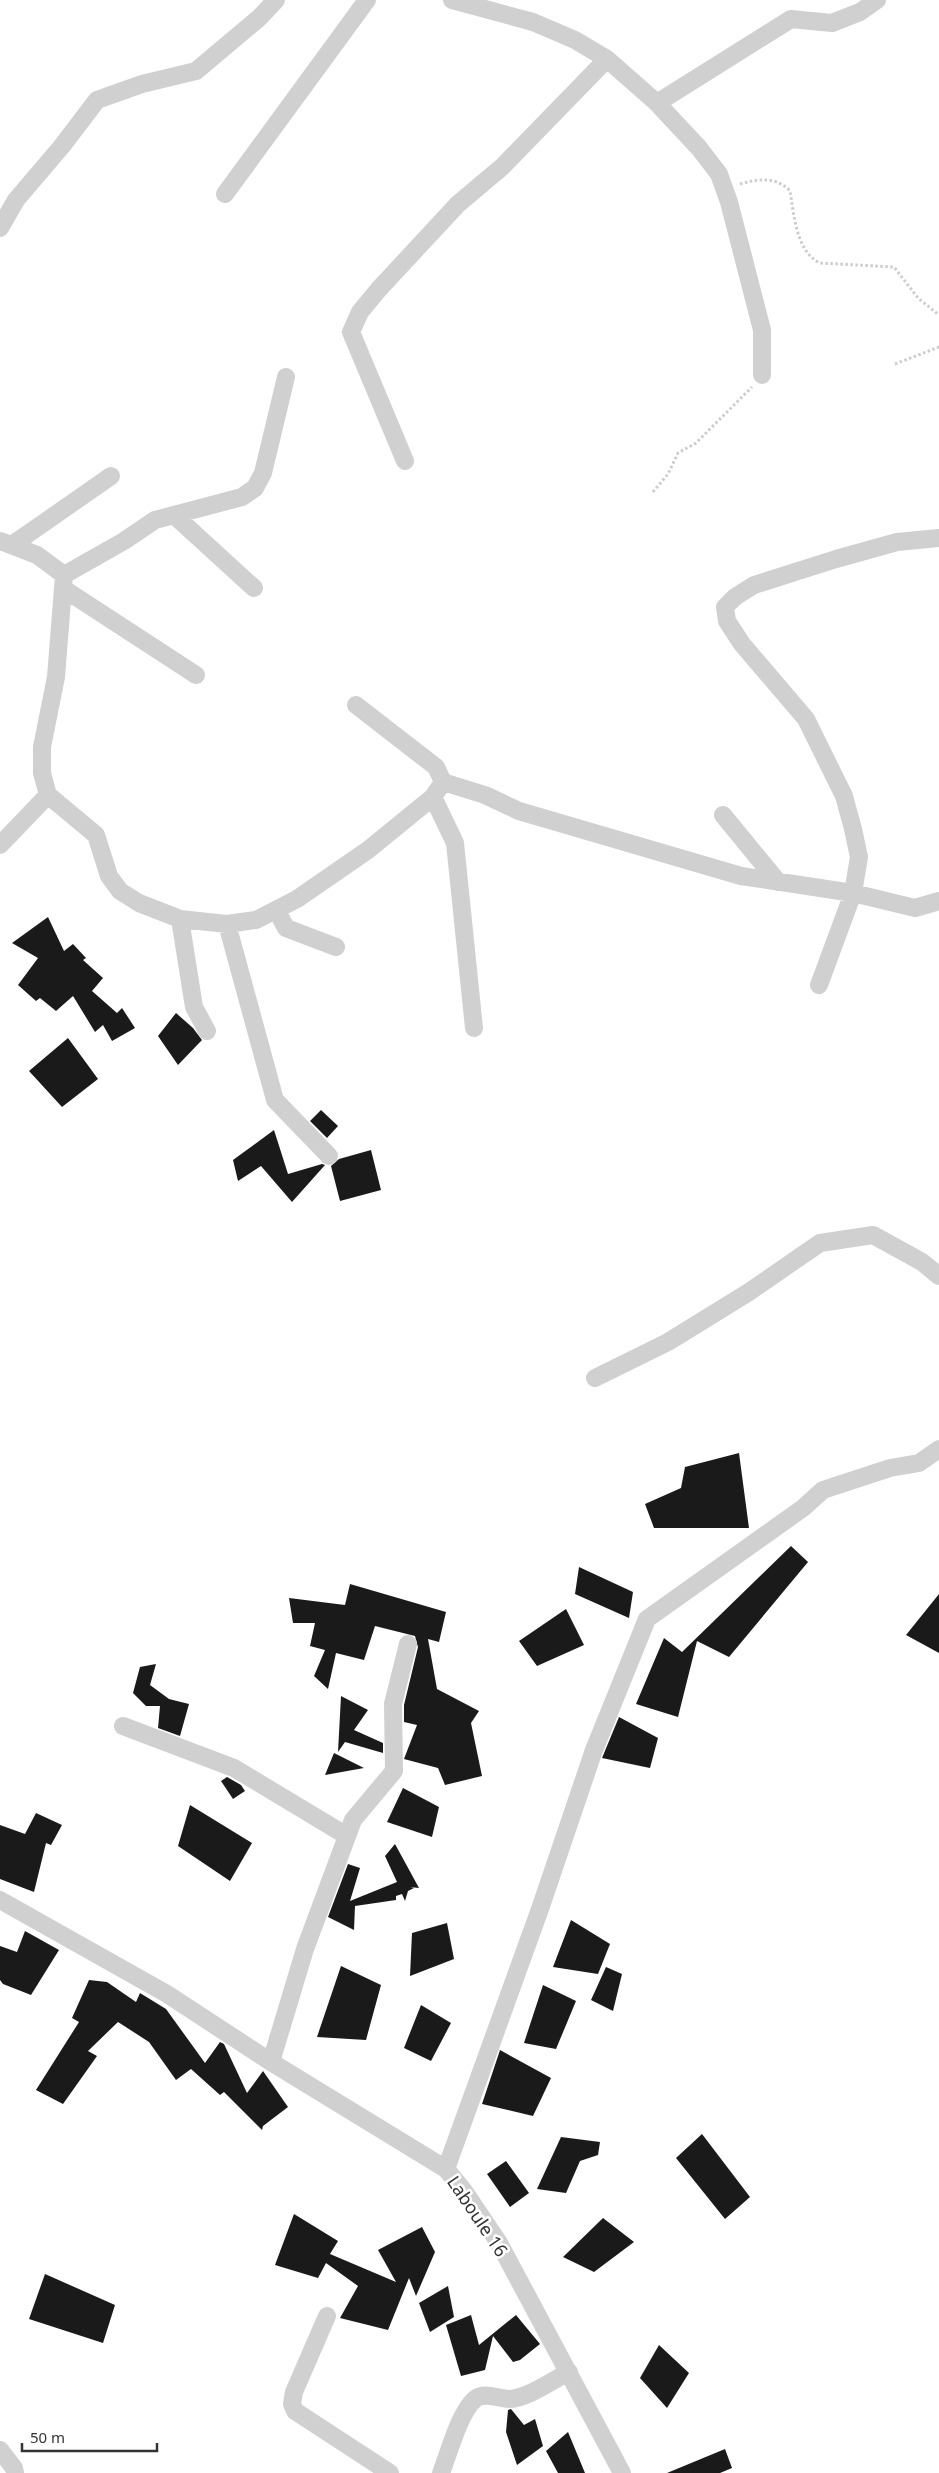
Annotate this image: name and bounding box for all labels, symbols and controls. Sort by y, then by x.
street label: Laboule 16 [442,2171,514,2261]
scale bar [22,2420,158,2452]
text: 50 m [30,2427,65,2447]

